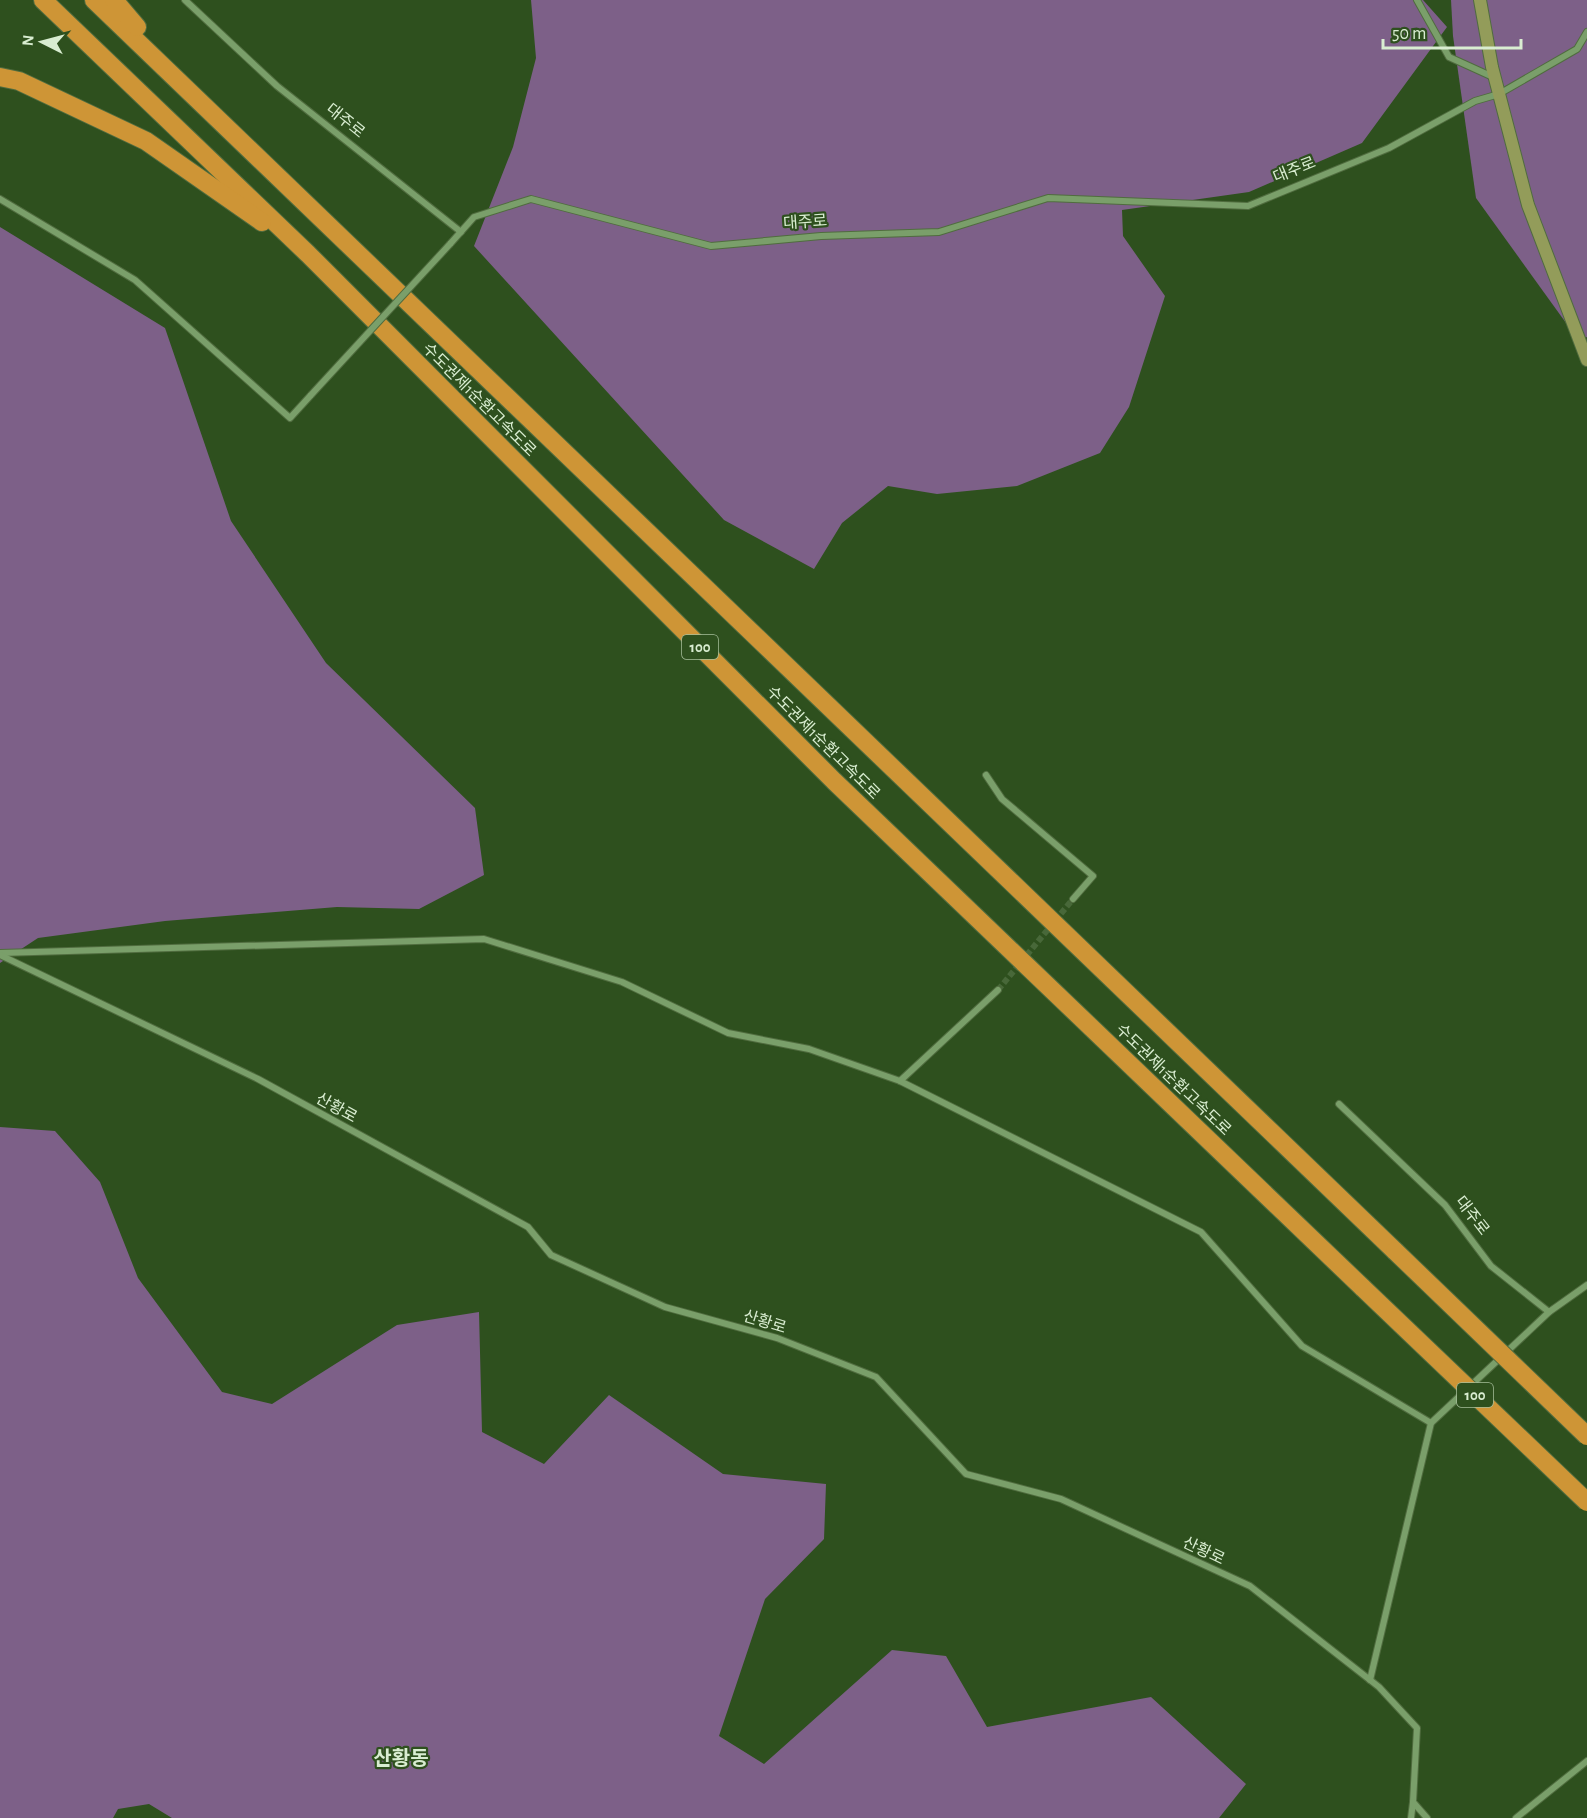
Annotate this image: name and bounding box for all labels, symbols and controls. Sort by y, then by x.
north arrow [12,12,72,72]
scale bar [1383,12,1521,50]
text: 50 m [1392,25,1426,43]
text: N [20,34,37,47]
street label: 대주로 [323,101,368,141]
street label: 대주로 [1271,154,1318,186]
street label: 대주로 [782,212,828,232]
street label: 수도권제1순환고속도로 [420,339,540,460]
road number: 100 [682,635,718,659]
street label: 수도권제1순환고속도로 [764,682,884,803]
street label: 수도권제1순환고속도로 [1113,1020,1235,1139]
street label: 산황로 [313,1090,360,1126]
street label: 대주로 [1452,1193,1492,1238]
street label: 산황로 [741,1308,788,1336]
road number: 100 [1457,1383,1493,1407]
street label: 산황로 [1180,1534,1227,1568]
district label: 산황동 [373,1747,429,1769]

